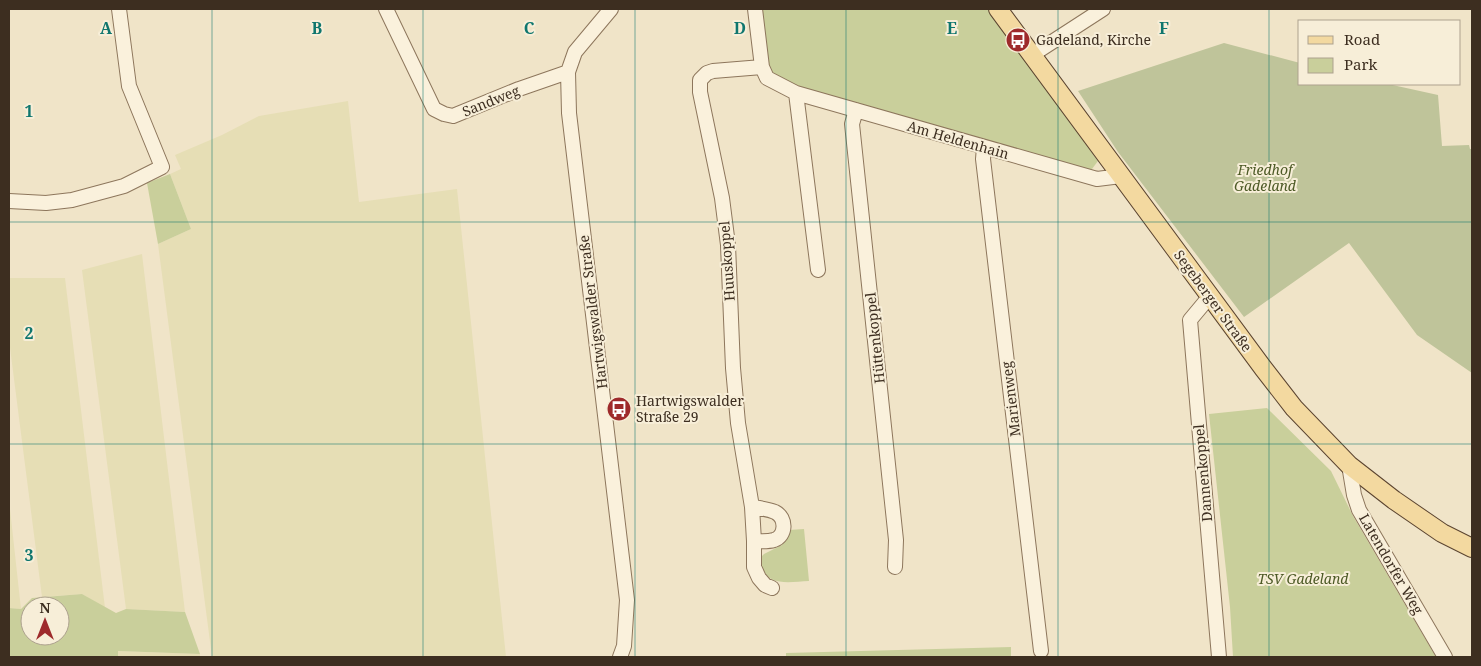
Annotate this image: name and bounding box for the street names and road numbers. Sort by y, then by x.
street label: Sandweg [459,80,523,121]
street label: Am Heldenhain [905,116,1011,163]
street label: Huuskoppel [714,220,739,302]
street label: Hartwigswalder Straße [574,234,611,390]
street label: Segeberger Straße [1170,246,1257,355]
street label: Hüttenkoppel [860,291,889,384]
street label: Marienweg [996,360,1025,438]
street label: Dannenkoppel [1189,423,1216,523]
street label: Latendorfer Weg [1355,510,1428,618]

